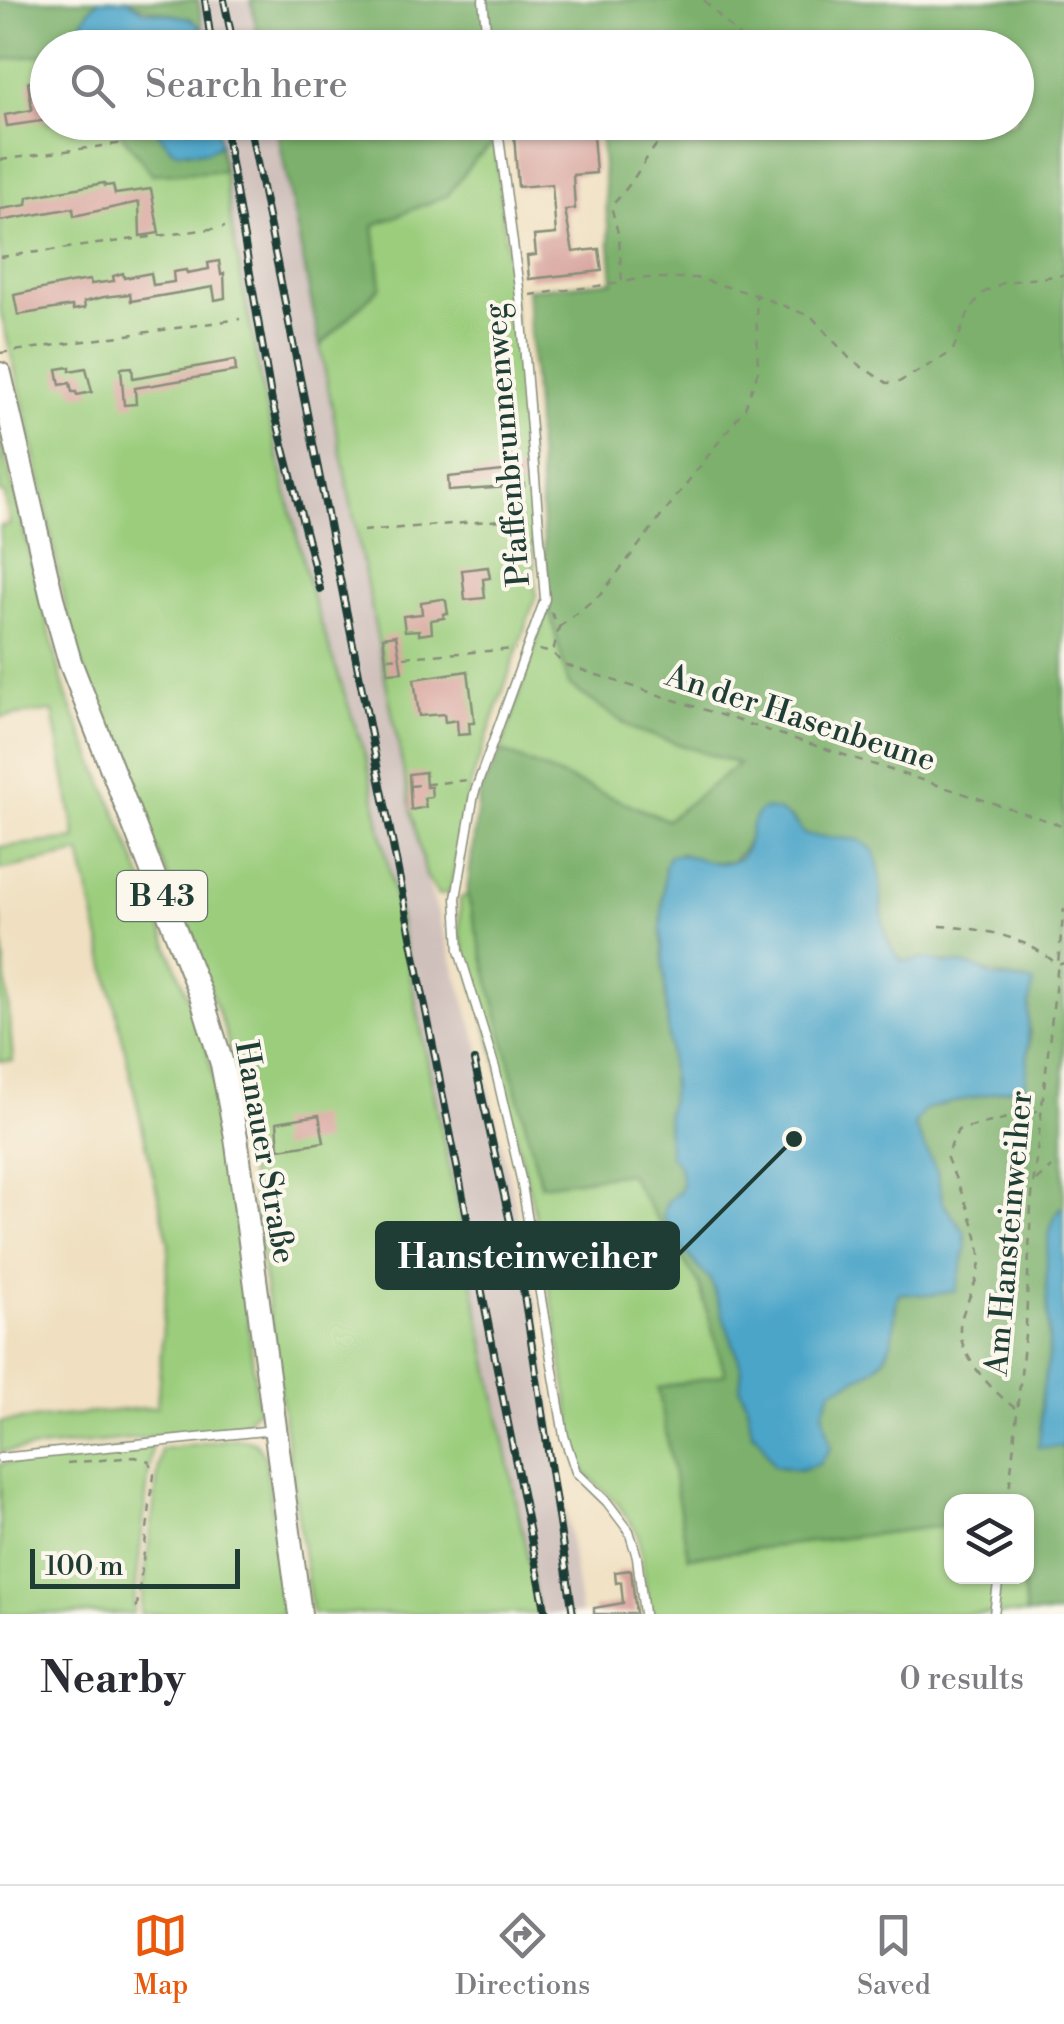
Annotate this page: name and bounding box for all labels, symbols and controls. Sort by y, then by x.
search box [30,30,1034,140]
icon: search [65,58,120,113]
text: Search here [145,62,348,109]
street label: Pfaffenbrunnenweg [475,301,539,588]
street label: An der Hasenbeune [660,655,941,780]
road number: B 43 [117,871,207,921]
street label: Hanauer Straße [226,1038,304,1267]
street label: Am Hansteinweiher [977,1089,1041,1378]
callout: Hansteinweiher [377,1223,678,1288]
text: Hansteinweiher [398,1236,658,1279]
map controls [944,1494,1034,1584]
button: layers [944,1494,1034,1584]
scale bar [30,1544,240,1588]
text: 100 m [45,1549,124,1584]
text: Nearby [40,1653,185,1706]
text: 0 results [899,1659,1024,1699]
tab: Map [133,1908,188,2003]
tab: Directions [455,1908,590,2003]
tab: Saved [857,1908,931,2003]

